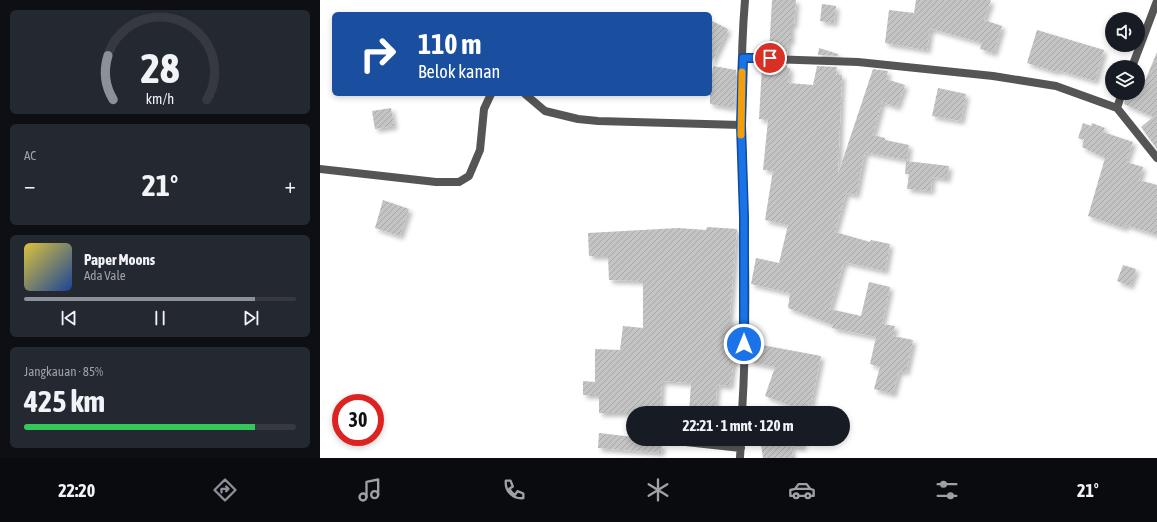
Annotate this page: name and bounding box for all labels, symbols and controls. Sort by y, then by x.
map controls [1105,12,1145,100]
button: sound [1105,12,1145,52]
icon: right [352,28,404,80]
text: 110 m [418,28,481,60]
pin [753,41,787,75]
text: 28 [140,44,180,92]
icon: arrive [759,47,781,69]
button: layers [1105,60,1145,100]
text: Belok kanan [418,61,500,82]
text: km/h [146,91,174,107]
text: AC [24,148,36,163]
text: 21° [142,168,178,202]
text: − [24,172,35,198]
text: + [285,172,296,198]
text: Paper Moons [84,251,155,268]
text: Ada Vale [84,268,126,283]
icon: previous [58,307,80,329]
icon: pause [149,307,171,329]
icon: next [240,307,262,329]
position arrow [723,323,765,365]
text: Jangkauan · 85% [24,364,103,379]
text: 425 km [24,384,105,418]
speed limit sign: 30 [332,394,384,446]
text: 22:21 · 1 mnt · 120 m [682,417,794,434]
icon: directions [211,476,239,504]
icon: music [356,476,384,504]
icon: phone [500,476,528,504]
icon: climate [644,476,672,504]
icon: car [788,476,816,504]
icon: filters [933,476,961,504]
text: 22:20 [58,480,95,501]
text: 21° [1077,480,1099,501]

